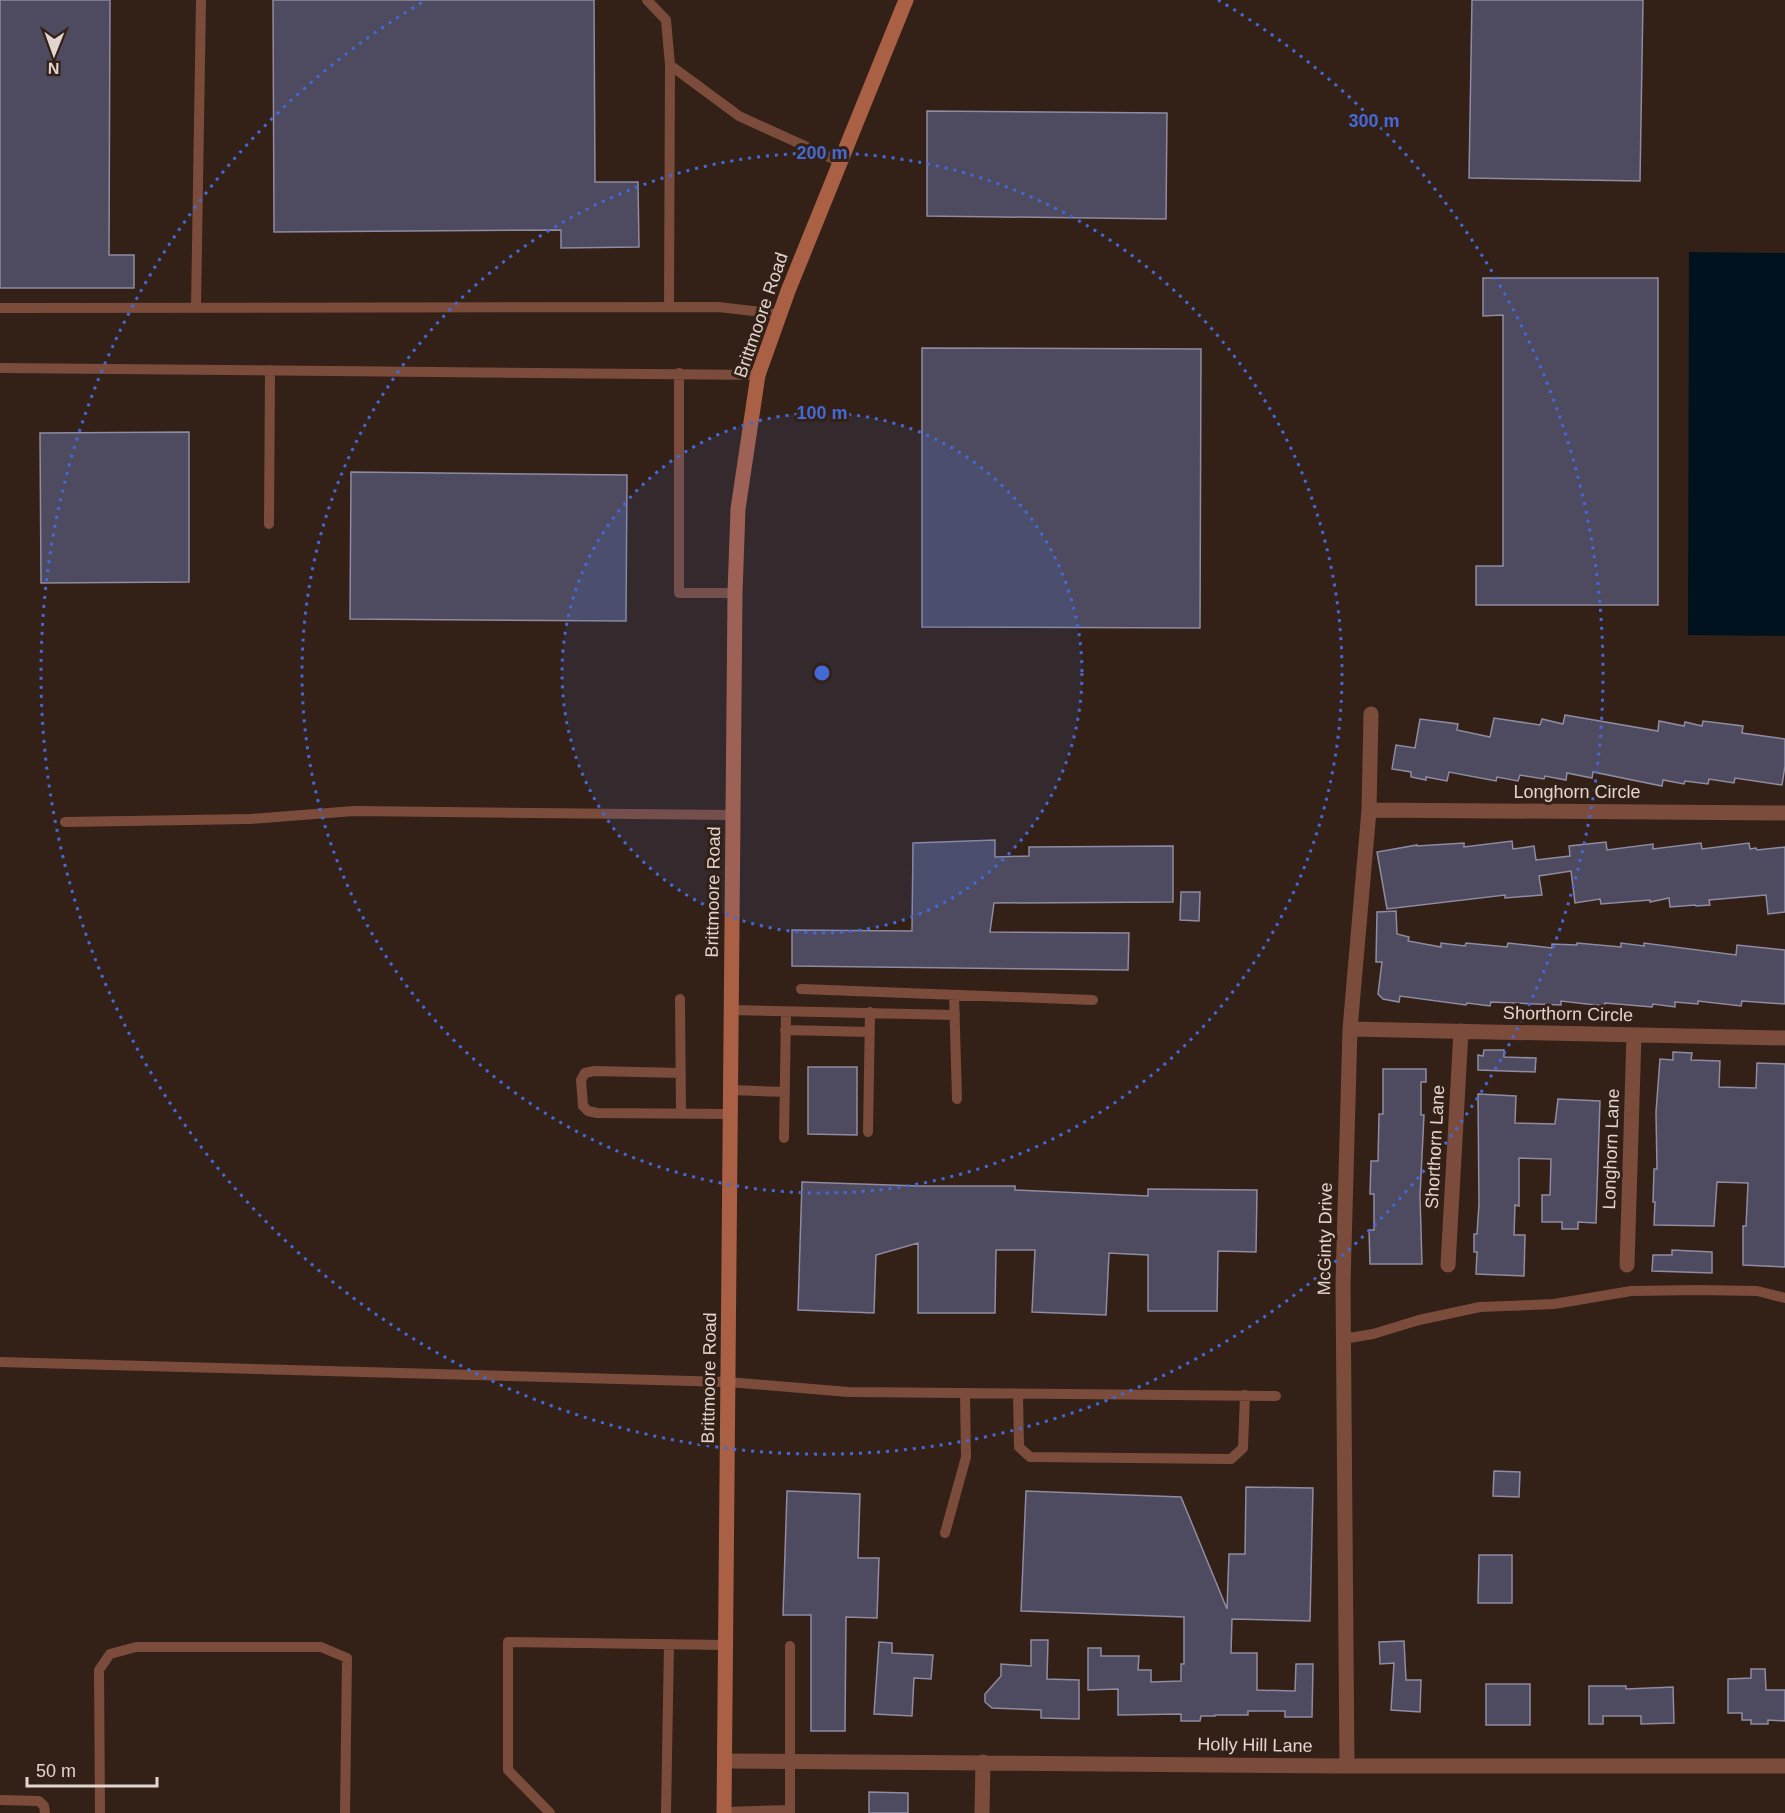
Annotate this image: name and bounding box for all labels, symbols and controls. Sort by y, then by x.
north arrow [24,24,84,84]
text: N [48,60,60,77]
text: 300 m [1348,111,1400,131]
text: 200 m [796,143,848,163]
street label: Brittmoore Road [730,250,792,380]
text: 100 m [796,403,848,423]
centre of rings [812,663,832,683]
street label: Longhorn Circle [1513,782,1641,802]
street label: Brittmoore Road [702,826,724,958]
street label: Shorthorn Circle [1503,1003,1633,1025]
street label: Shorthorn Lane [1422,1085,1448,1209]
street label: Longhorn Lane [1599,1088,1623,1210]
street label: McGinty Drive [1314,1182,1336,1296]
street label: Brittmoore Road [698,1312,720,1444]
street label: Holly Hill Lane [1197,1734,1313,1756]
scale bar [27,1750,158,1788]
text: 50 m [36,1761,76,1781]

